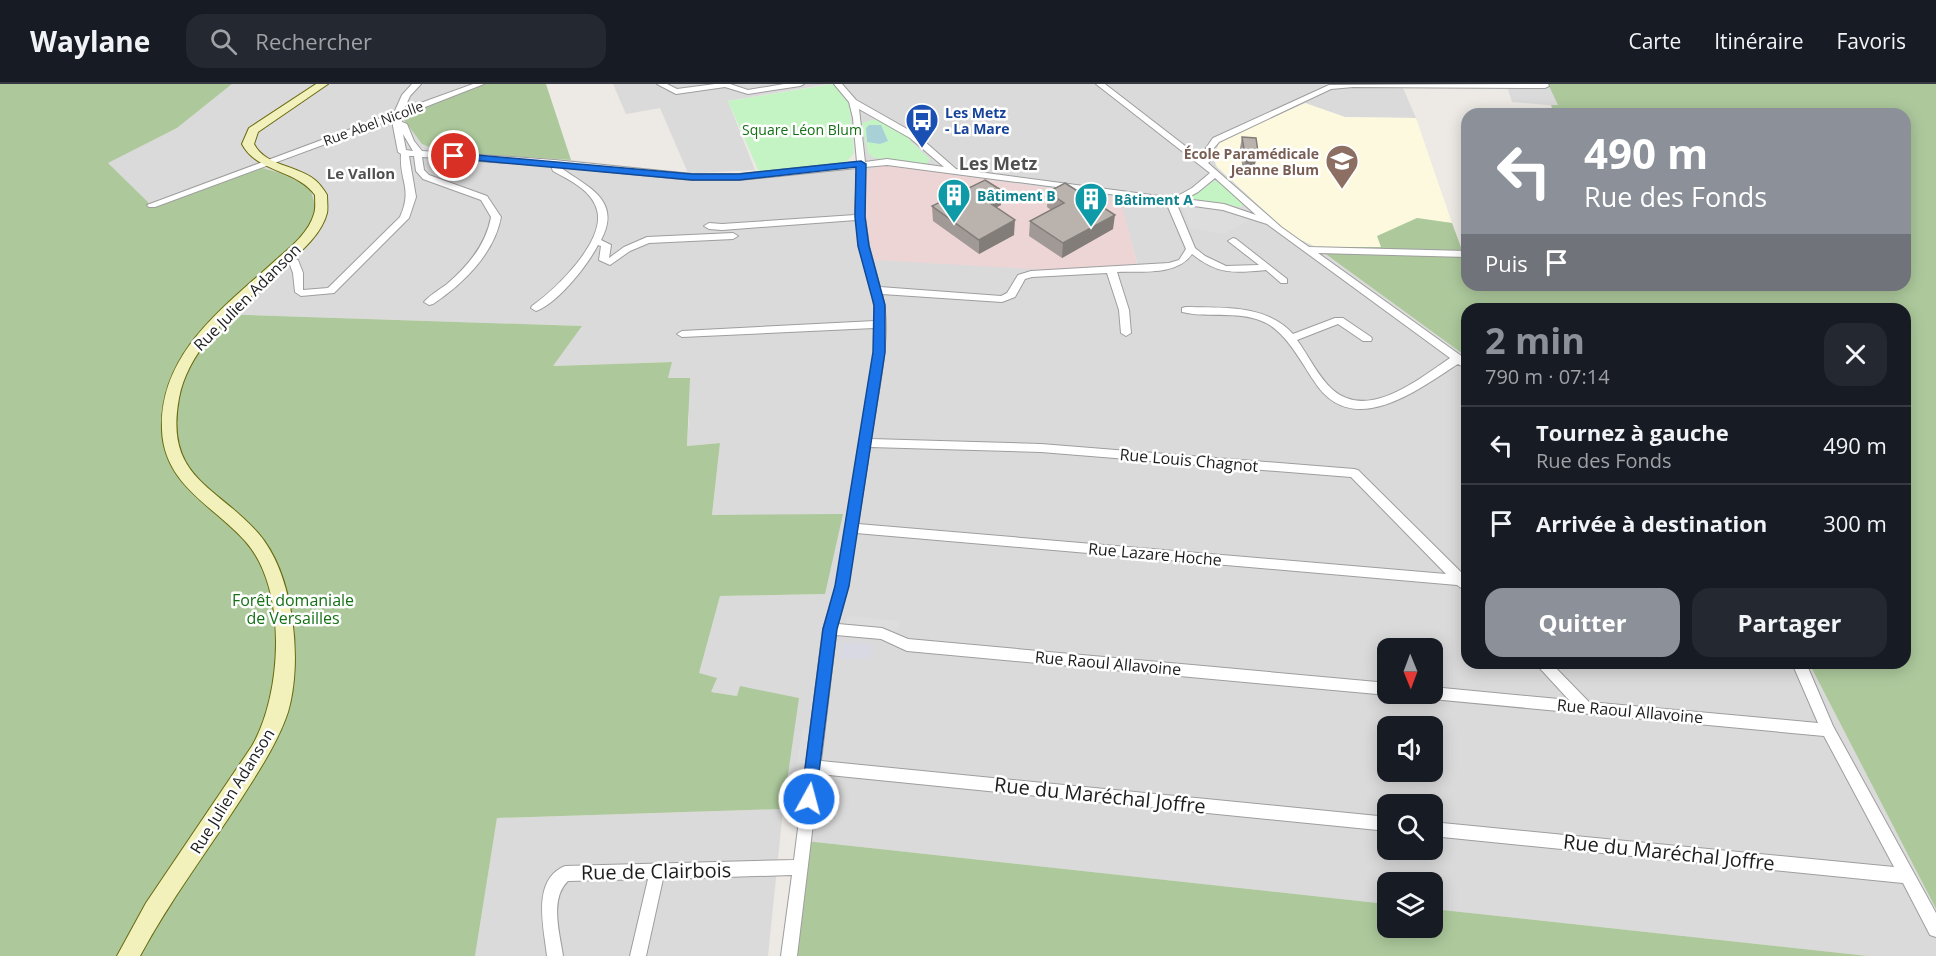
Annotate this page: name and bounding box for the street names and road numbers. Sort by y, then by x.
street label: Rue Abel Nicolle [320,96,426,150]
street label: Rue Julien Adanson [188,238,306,356]
street label: Rue Louis Chagnot [1119,443,1260,477]
street label: Rue Lazare Hoche [1087,537,1223,571]
street label: Rue Raoul Allavoine [1034,646,1182,680]
street label: Rue Raoul Allavoine [1556,694,1704,728]
street label: Rue Julien Adanson [185,724,279,858]
street label: Rue du Maréchal Joffre [993,770,1207,820]
street label: Rue du Maréchal Joffre [1562,827,1776,877]
street label: Rue de Clairbois [581,856,731,886]

